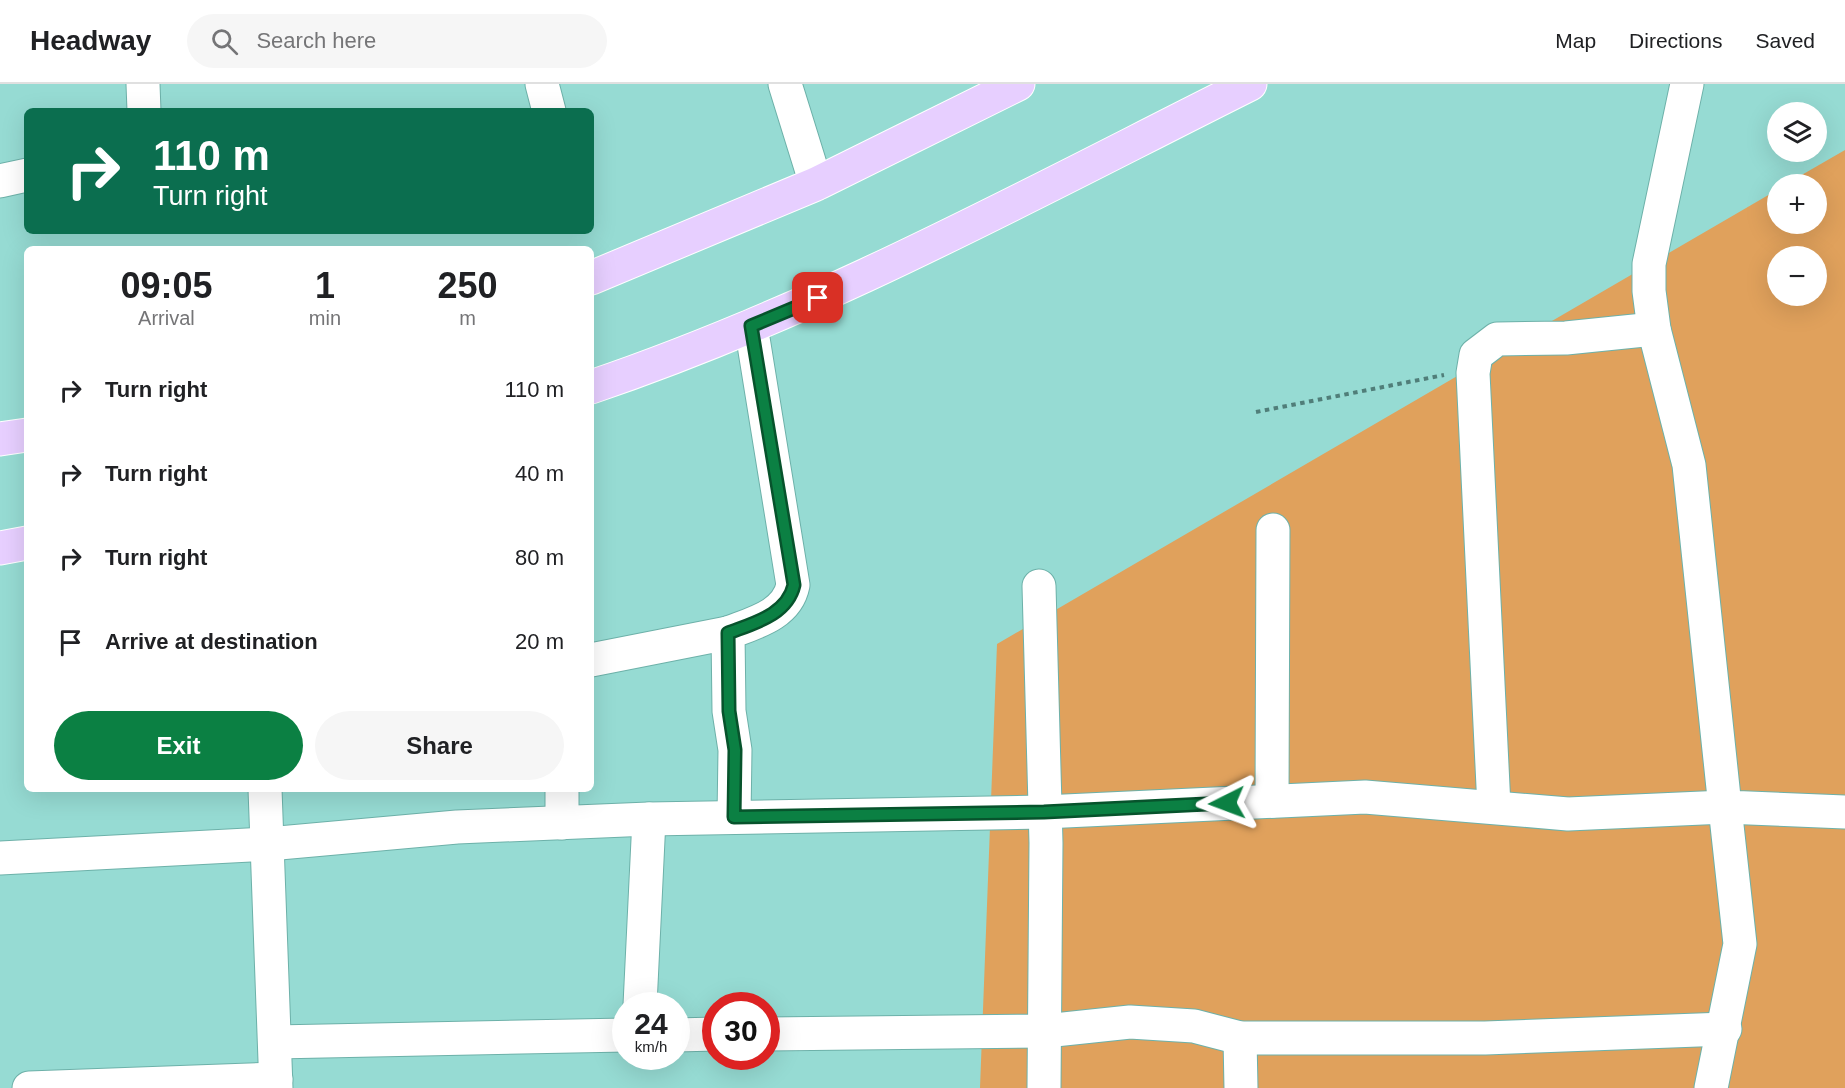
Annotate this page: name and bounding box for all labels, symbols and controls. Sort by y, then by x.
search box [187,14,607,68]
text: Headway [30,25,151,56]
icon: search [208,25,241,58]
text: Search here [256,28,376,53]
text: Map [1555,29,1596,52]
text: Directions [1629,29,1722,52]
text: Saved [1755,29,1815,52]
map controls [1767,102,1827,306]
button: layers [1767,102,1827,162]
icon: right [54,132,132,210]
text: 110 m [153,132,270,179]
button: + [1767,174,1827,234]
text: Turn right [153,181,268,211]
button: − [1767,246,1827,306]
text: 09:05 [120,265,212,306]
text: 1 [315,265,335,306]
text: 250 [437,265,498,306]
pin [792,272,843,323]
icon: arrive [801,281,834,314]
text: Arrival [138,307,195,329]
text: min [309,307,341,329]
text: m [459,307,476,329]
icon: right [54,374,87,407]
text: Turn right [105,377,207,402]
text: 110 m [504,377,564,402]
icon: right [54,458,87,491]
text: Turn right [105,461,207,486]
text: 40 m [515,461,564,486]
icon: right [54,542,87,575]
text: Turn right [105,545,207,570]
text: 80 m [515,545,564,570]
icon: arrive [54,626,87,659]
text: Arrive at destination [105,629,318,654]
text: 20 m [515,629,564,654]
button: Exit [54,711,303,780]
button: Share [315,711,564,780]
position arrow [1195,771,1259,835]
speed limit sign: 30 [702,992,780,1070]
text: 24 [634,1007,668,1040]
text: km/h [635,1038,667,1055]

